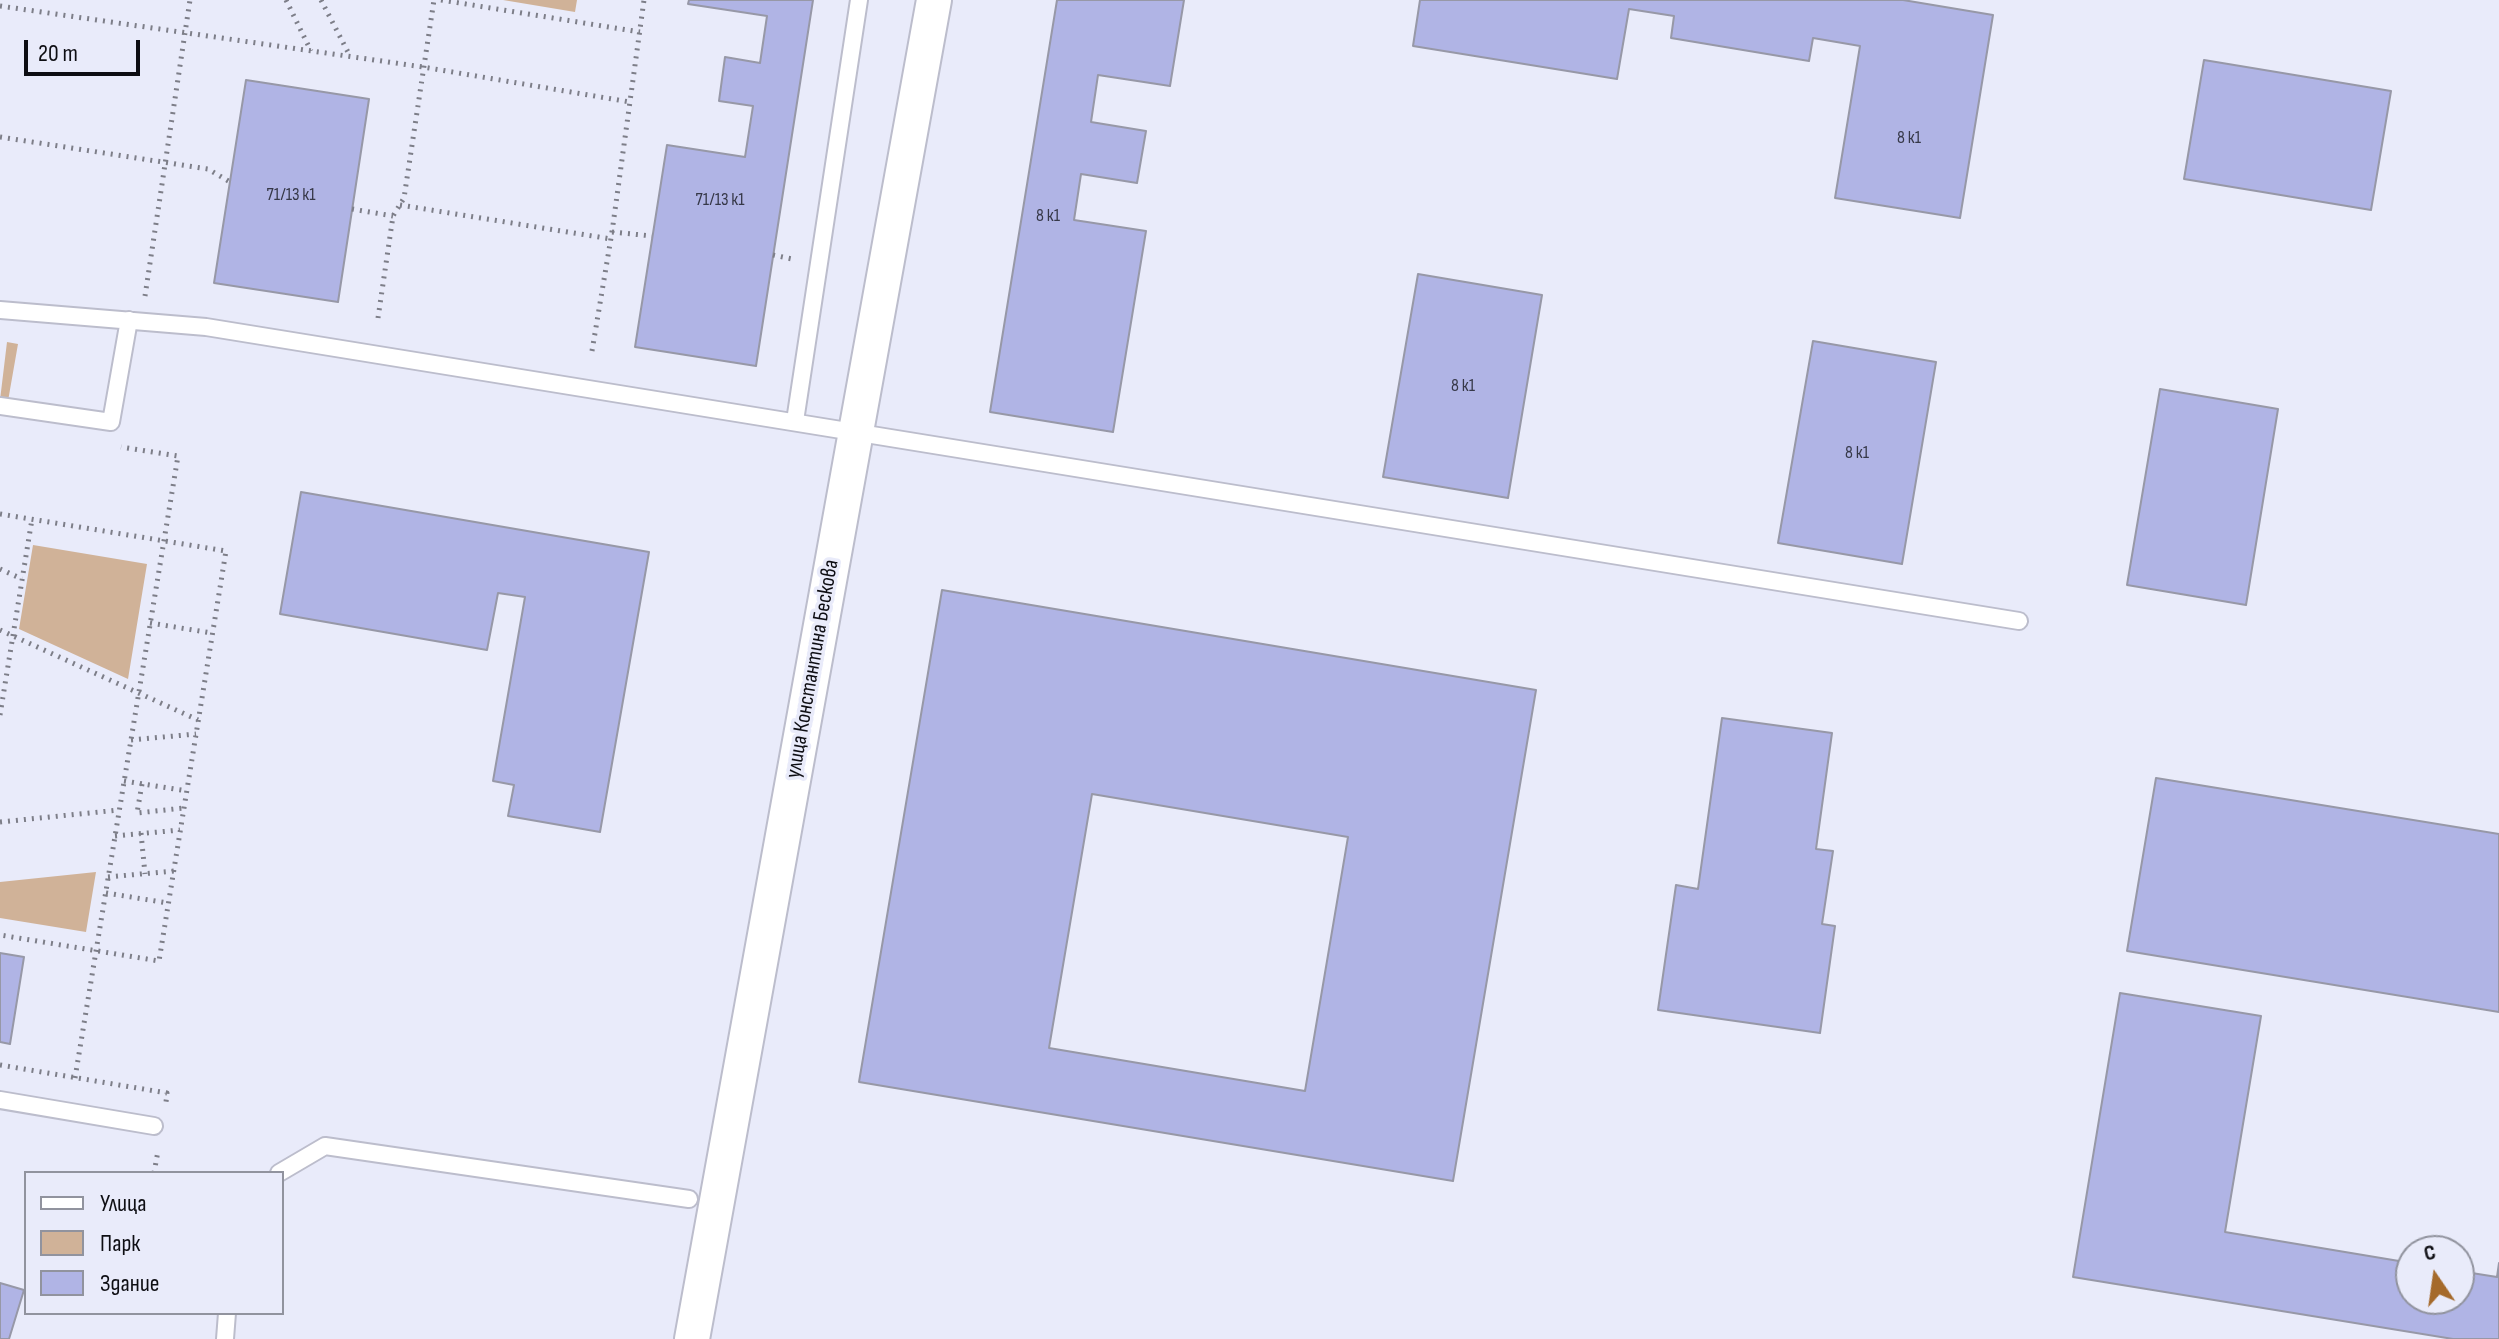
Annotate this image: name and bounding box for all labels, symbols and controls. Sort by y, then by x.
scale bar [28,24,144,74]
text: 20 m [38,39,78,68]
house number: 8 к1 [1897,127,1921,149]
house number: 71/13 к1 [267,184,315,206]
house number: 71/13 к1 [696,189,744,211]
house number: 8 к1 [1036,205,1060,227]
house number: 8 к1 [1451,375,1475,397]
house number: 8 к1 [1845,442,1869,464]
street label: улица Константина Бескова [781,558,845,780]
legend [24,1171,284,1315]
text: Улица [100,1189,146,1218]
text: Парк [100,1229,140,1258]
north arrow [2395,1235,2475,1315]
text: С [2421,1239,2438,1268]
text: Здание [100,1269,159,1298]

